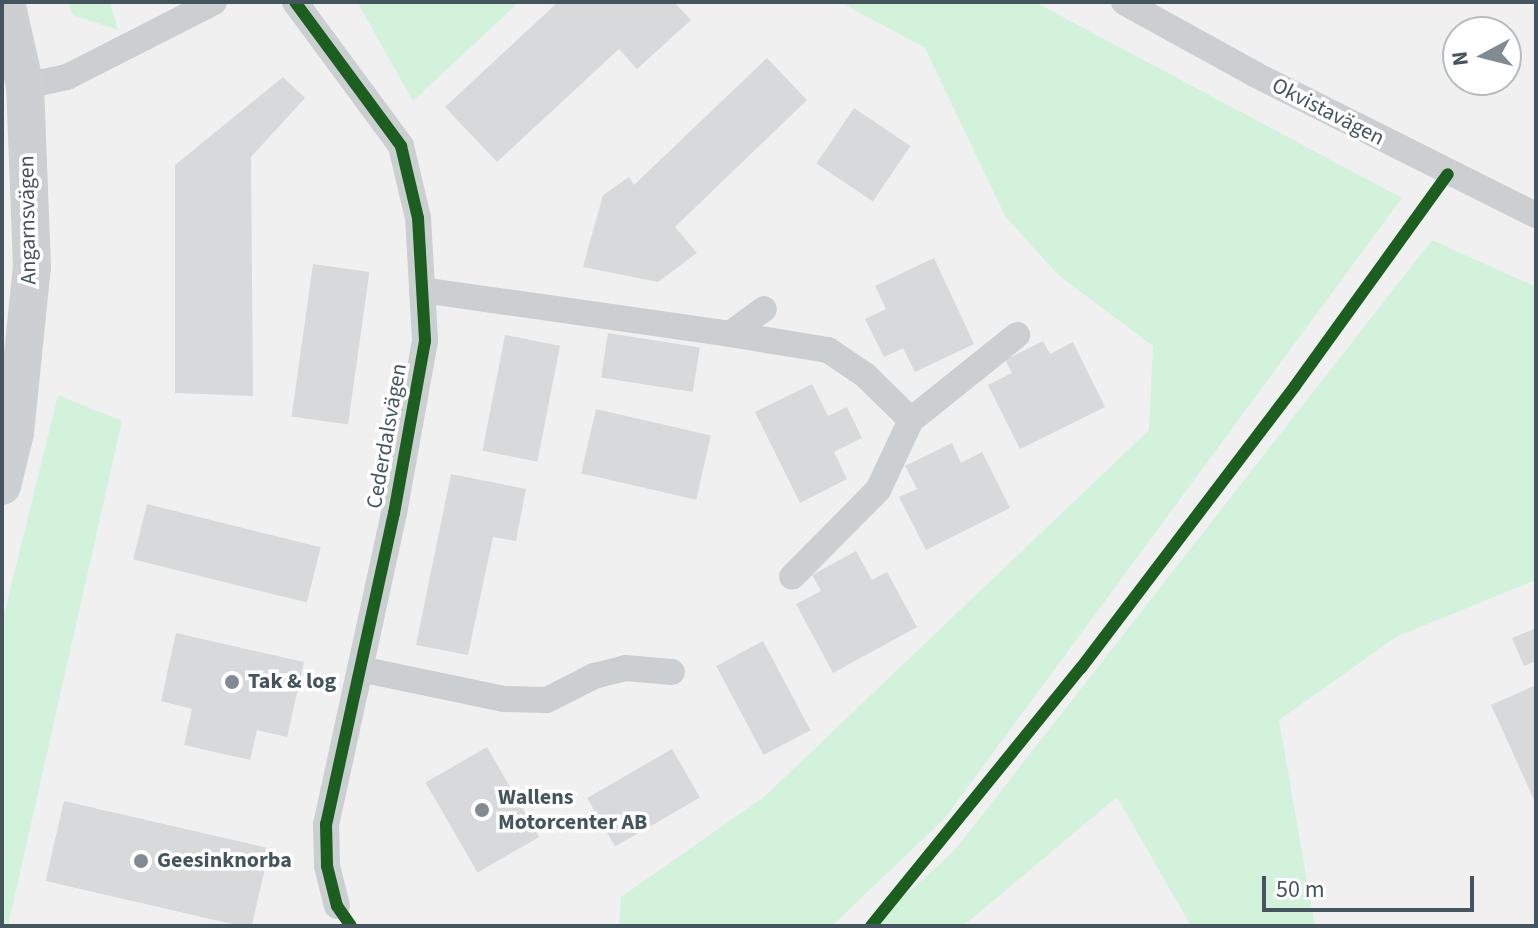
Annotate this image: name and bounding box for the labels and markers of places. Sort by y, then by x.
place label: Tak & log [248,669,336,695]
marker: Tak & log [223,673,241,691]
place label: Wallens Motorcenter AB [498,784,647,836]
marker: Wallens Motorcenter AB [473,801,491,819]
place label: Geesinknorba [157,848,292,874]
marker: Geesinknorba [132,852,150,870]

